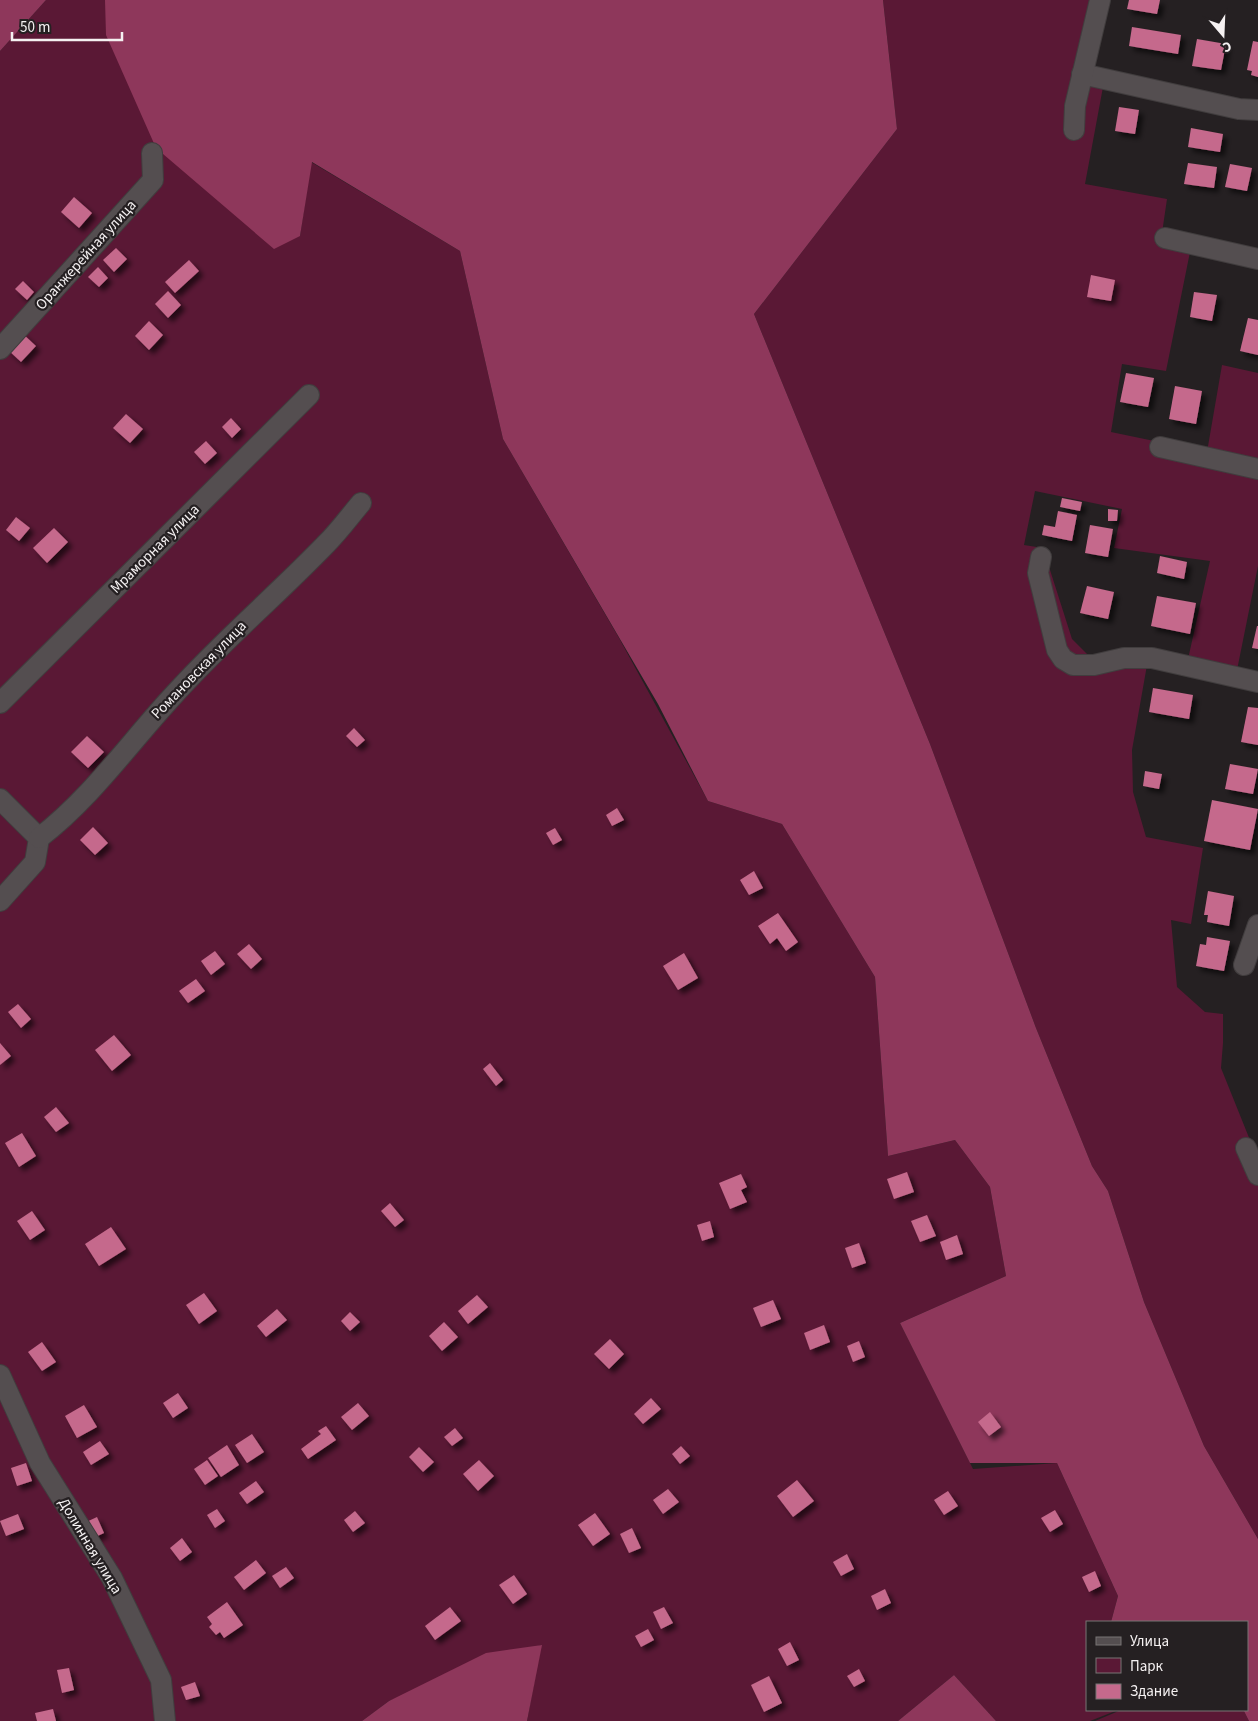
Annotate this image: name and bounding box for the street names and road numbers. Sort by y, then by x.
street label: Оранжерейная улица [31,195,141,315]
street label: Мраморная улица [106,500,204,598]
street label: Романовская улица [147,616,251,724]
street label: Долинная улица [53,1494,127,1598]

